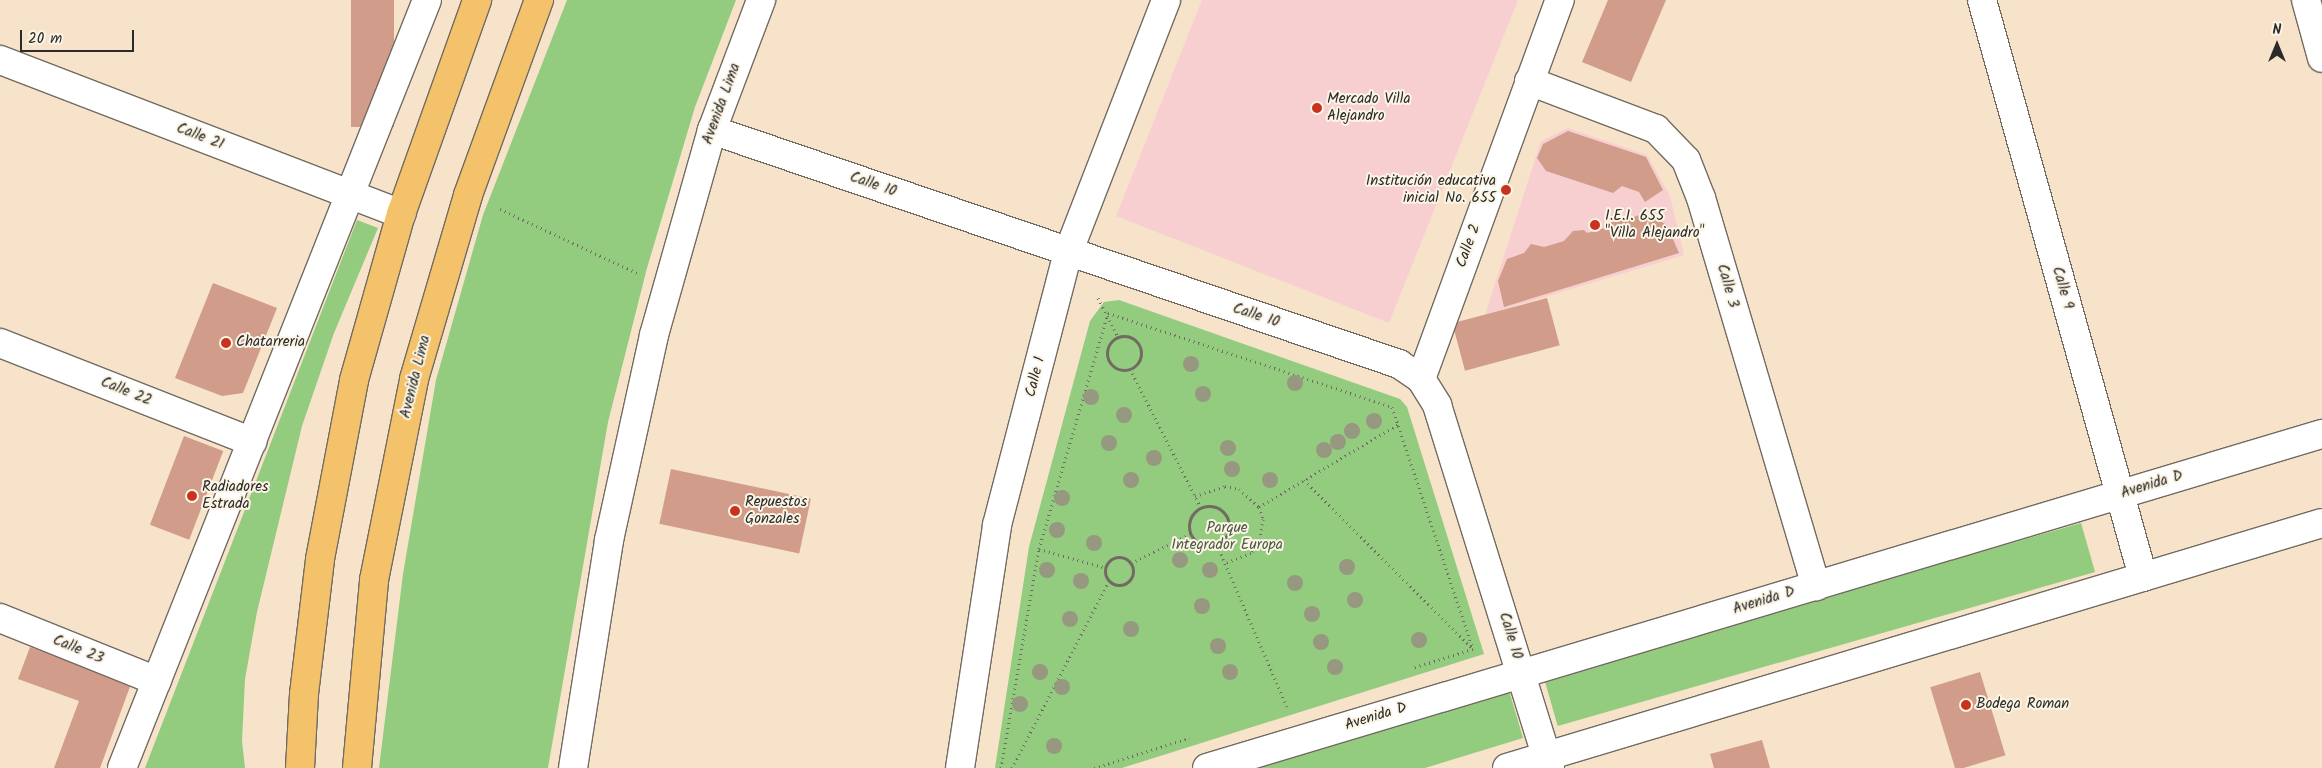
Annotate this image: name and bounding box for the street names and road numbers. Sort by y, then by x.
street label: Avenida Lima [699,61,745,147]
street label: Calle 21 [174,120,226,154]
street label: Calle 10 [847,169,899,201]
street label: Calle 2 [1453,222,1485,270]
street label: Calle 3 [1712,262,1742,310]
street label: Calle 9 [2047,265,2077,311]
street label: Calle 10 [1230,300,1282,332]
street label: Avenida Lima [397,334,435,420]
street label: Calle 1 [1022,355,1050,399]
street label: Calle 22 [98,374,154,410]
street label: Avenida D [2119,467,2185,503]
street label: Avenida D [1731,583,1797,619]
street label: Calle 10 [1494,610,1526,662]
street label: Calle 23 [50,632,106,668]
street label: Avenida D [1343,699,1409,735]

